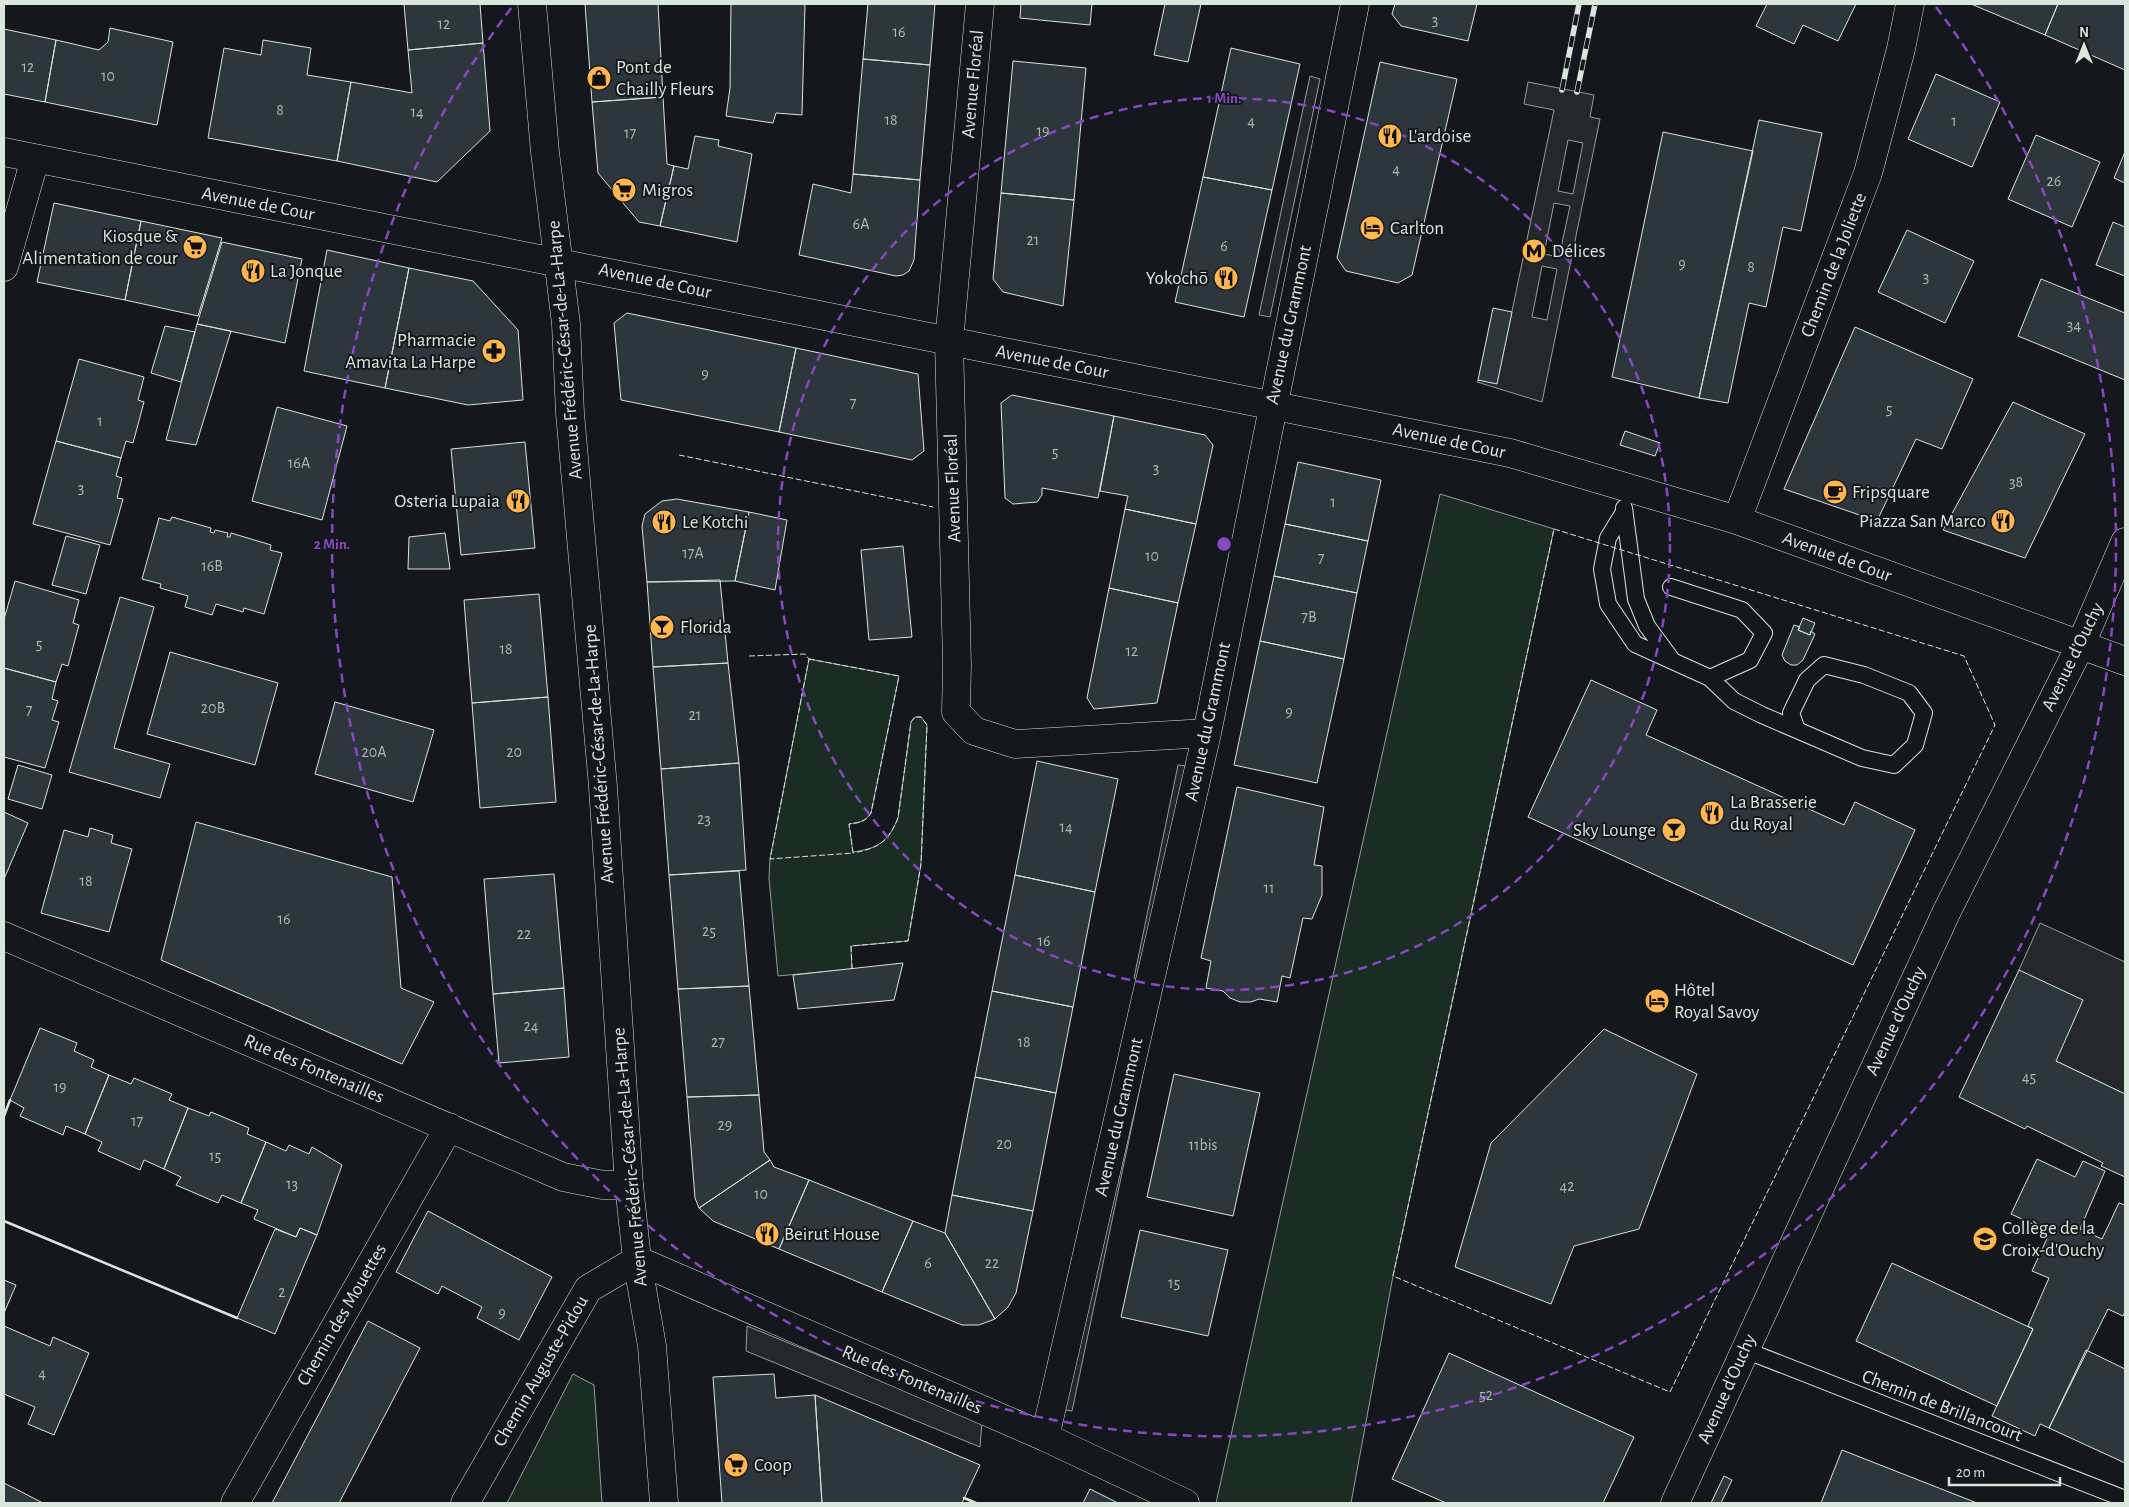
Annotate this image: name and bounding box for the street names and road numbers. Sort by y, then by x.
street label: Avenue Floréal [959,29,987,139]
street label: Avenue de Cour [200,184,316,224]
street label: Chemin de la Joliette [1798,190,1870,340]
street label: Avenue Frédéric-César-de-La-Harpe [544,220,586,480]
street label: Avenue du Grammont [1263,244,1315,406]
street label: Avenue de Cour [597,260,713,302]
street label: Avenue de Cour [994,342,1110,382]
street label: Avenue de Cour [1391,420,1507,462]
street label: Avenue Floréal [942,433,964,543]
street label: Avenue de Cour [1780,528,1894,586]
street label: Avenue d'Ouchy [2039,600,2107,714]
street label: Avenue Frédéric-César-de-La-Harpe [580,624,618,884]
street label: Avenue du Grammont [1182,641,1234,803]
street label: Avenue d'Ouchy [1862,964,1930,1078]
street label: Avenue Frédéric-César-de-La-Harpe [609,1027,651,1287]
street label: Rue des Fontenailles [241,1031,387,1107]
street label: Avenue du Grammont [1092,1036,1146,1198]
street label: Chemin des Mouettes [294,1241,390,1389]
street label: Chemin Auguste-Pidou [490,1292,592,1450]
street label: Avenue d'Ouchy [1694,1331,1760,1447]
street label: Rue des Fontenailles [839,1342,985,1418]
street label: Chemin de Brillancourt [1859,1367,2025,1445]

